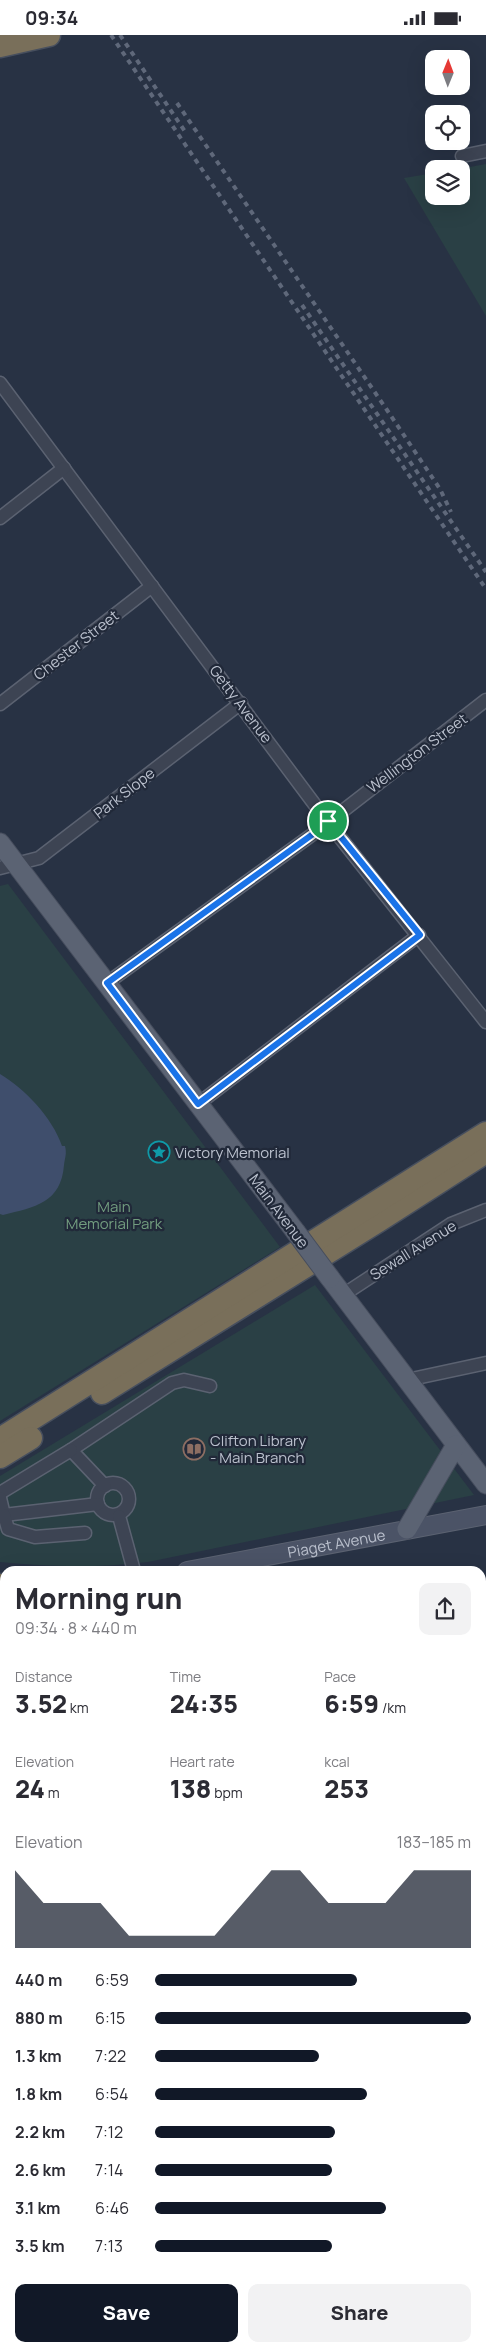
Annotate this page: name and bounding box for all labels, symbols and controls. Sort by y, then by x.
text: 09:34 [25,5,78,31]
north arrow [425,50,470,95]
map controls [425,50,470,205]
button: locate [425,105,470,150]
button: layers [425,160,470,205]
street label: Chester Street [29,605,123,685]
street label: Getty Avenue [205,661,277,748]
street label: Wellington Street [362,708,472,798]
street label: Park Slope [89,762,159,823]
pin [307,800,349,842]
icon: arrive [314,807,342,835]
place icon: Victory Memorial [147,1140,171,1164]
place label: Victory Memorial [175,1142,290,1163]
street label: Main Avenue [244,1170,314,1253]
park label: Main Memorial Park [66,1196,163,1234]
street label: Sewall Avenue [366,1215,461,1285]
place label: Clifton Library - Main Branch [210,1430,306,1468]
library icon: Clifton Library - Main Branch [182,1437,206,1461]
street label: Piaget Avenue [286,1524,387,1562]
text: Morning run [15,1579,182,1617]
button: share [419,1583,471,1635]
text: 09:34 · 8 × 440 m [15,1617,137,1639]
text: Distance [15,1667,72,1686]
text: Time [170,1667,201,1686]
text: Pace [324,1667,356,1686]
text: 3.52 [15,1686,67,1721]
text: 24:35 [170,1686,238,1721]
text: 6:59 [324,1686,379,1721]
text: km [67,1698,89,1717]
text: /km [379,1698,406,1717]
text: Elevation [15,1752,74,1771]
text: Heart rate [170,1752,235,1771]
text: kcal [324,1752,350,1771]
text: 24 [15,1771,45,1806]
text: 138 [170,1771,211,1806]
text: 253 [324,1771,369,1806]
text: m [45,1783,60,1802]
text: bpm [211,1783,243,1802]
text: Elevation [15,1831,83,1853]
text: 183–185 m [397,1831,471,1853]
text: 440 m [15,1969,62,1991]
text: 6:59 [95,1969,129,1991]
text: 880 m [15,2007,63,2029]
text: 6:15 [95,2007,125,2029]
text: 1.3 km [15,2045,62,2067]
text: 7:22 [95,2045,126,2067]
text: 1.8 km [15,2083,62,2105]
text: 6:54 [95,2083,128,2105]
text: 2.2 km [15,2121,65,2143]
text: 7:12 [95,2121,123,2143]
text: 2.6 km [15,2159,66,2181]
text: 7:14 [95,2159,124,2181]
text: 3.1 km [15,2197,60,2219]
text: 6:46 [95,2197,129,2219]
text: 3.5 km [15,2235,65,2257]
text: 7:13 [95,2235,123,2257]
button: Save [15,2284,238,2342]
button: Share [248,2284,471,2342]

